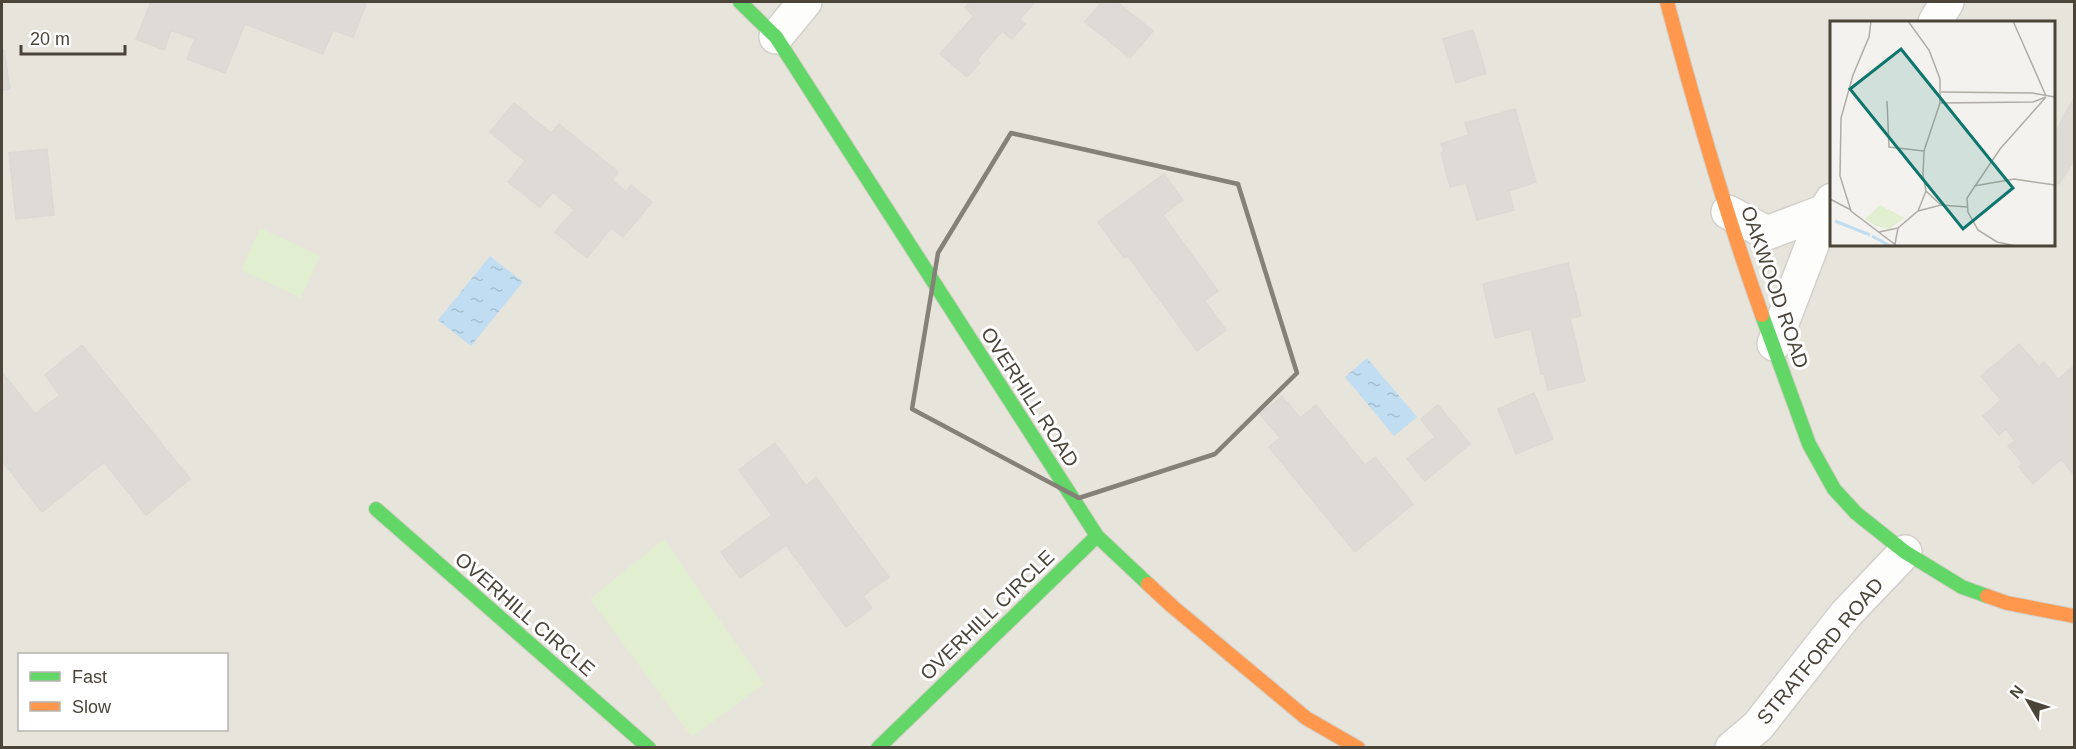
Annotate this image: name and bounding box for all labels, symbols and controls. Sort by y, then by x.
scale bar [21,18,124,56]
inset map [1830,21,2055,246]
text: 20 m [30,29,70,49]
street label: OAKWOOD ROAD [1737,203,1813,371]
street label: OVERHILL ROAD [977,323,1083,471]
street label: OVERHILL CIRCLE [916,546,1058,684]
street label: OVERHILL CIRCLE [451,548,599,680]
street label: STRATFORD ROAD [1752,573,1888,729]
legend [18,653,228,731]
text: Fast [72,667,107,687]
north arrow [1998,671,2058,731]
text: N [2006,682,2027,702]
text: Slow [72,697,112,717]

